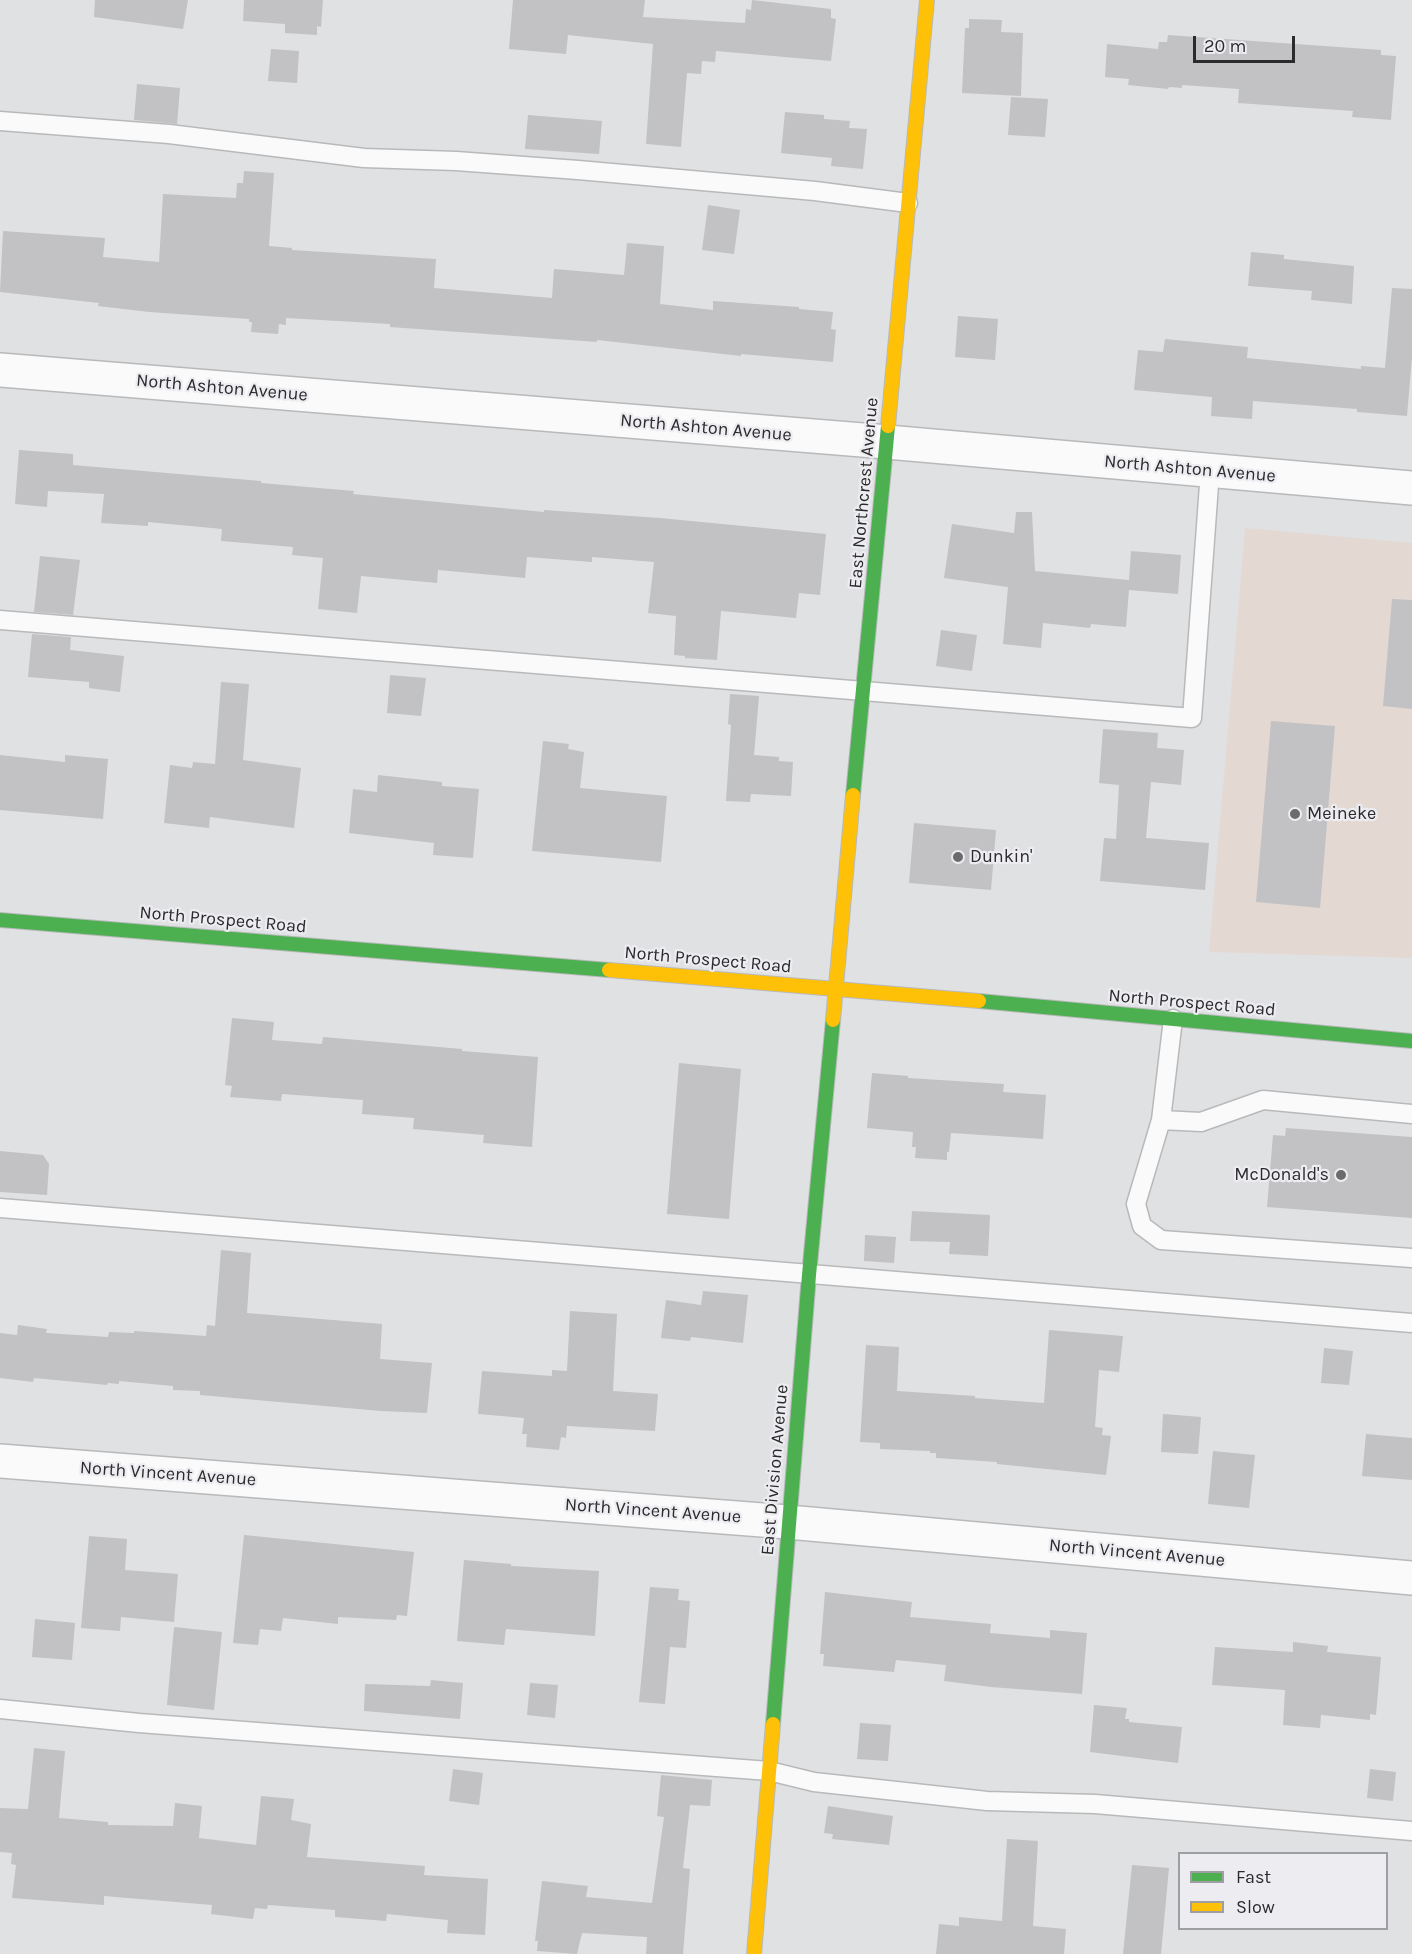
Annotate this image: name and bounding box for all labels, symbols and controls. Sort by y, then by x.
scale bar [1196,24,1298,62]
text: 20 m [1204,35,1246,57]
street label: North Ashton Avenue [135,370,309,406]
street label: East Northcrest Avenue [845,397,883,589]
street label: North Ashton Avenue [619,410,793,446]
street label: North Ashton Avenue [1103,451,1277,487]
place label: Meineke [1307,803,1376,825]
marker: Meineke [1288,807,1302,821]
place label: Dunkin' [970,846,1032,868]
marker: Dunkin' [951,850,965,864]
street label: North Prospect Road [138,902,308,938]
street label: North Prospect Road [623,942,793,978]
street label: North Prospect Road [1107,985,1277,1021]
place label: McDonald's [1234,1164,1329,1186]
marker: McDonald's [1334,1168,1348,1182]
street label: East Division Avenue [757,1384,793,1556]
street label: North Vincent Avenue [79,1457,257,1491]
street label: North Vincent Avenue [564,1494,742,1528]
street label: North Vincent Avenue [1048,1535,1226,1571]
legend [1178,1852,1388,1930]
text: Fast [1236,1866,1271,1888]
text: Slow [1236,1896,1275,1918]

